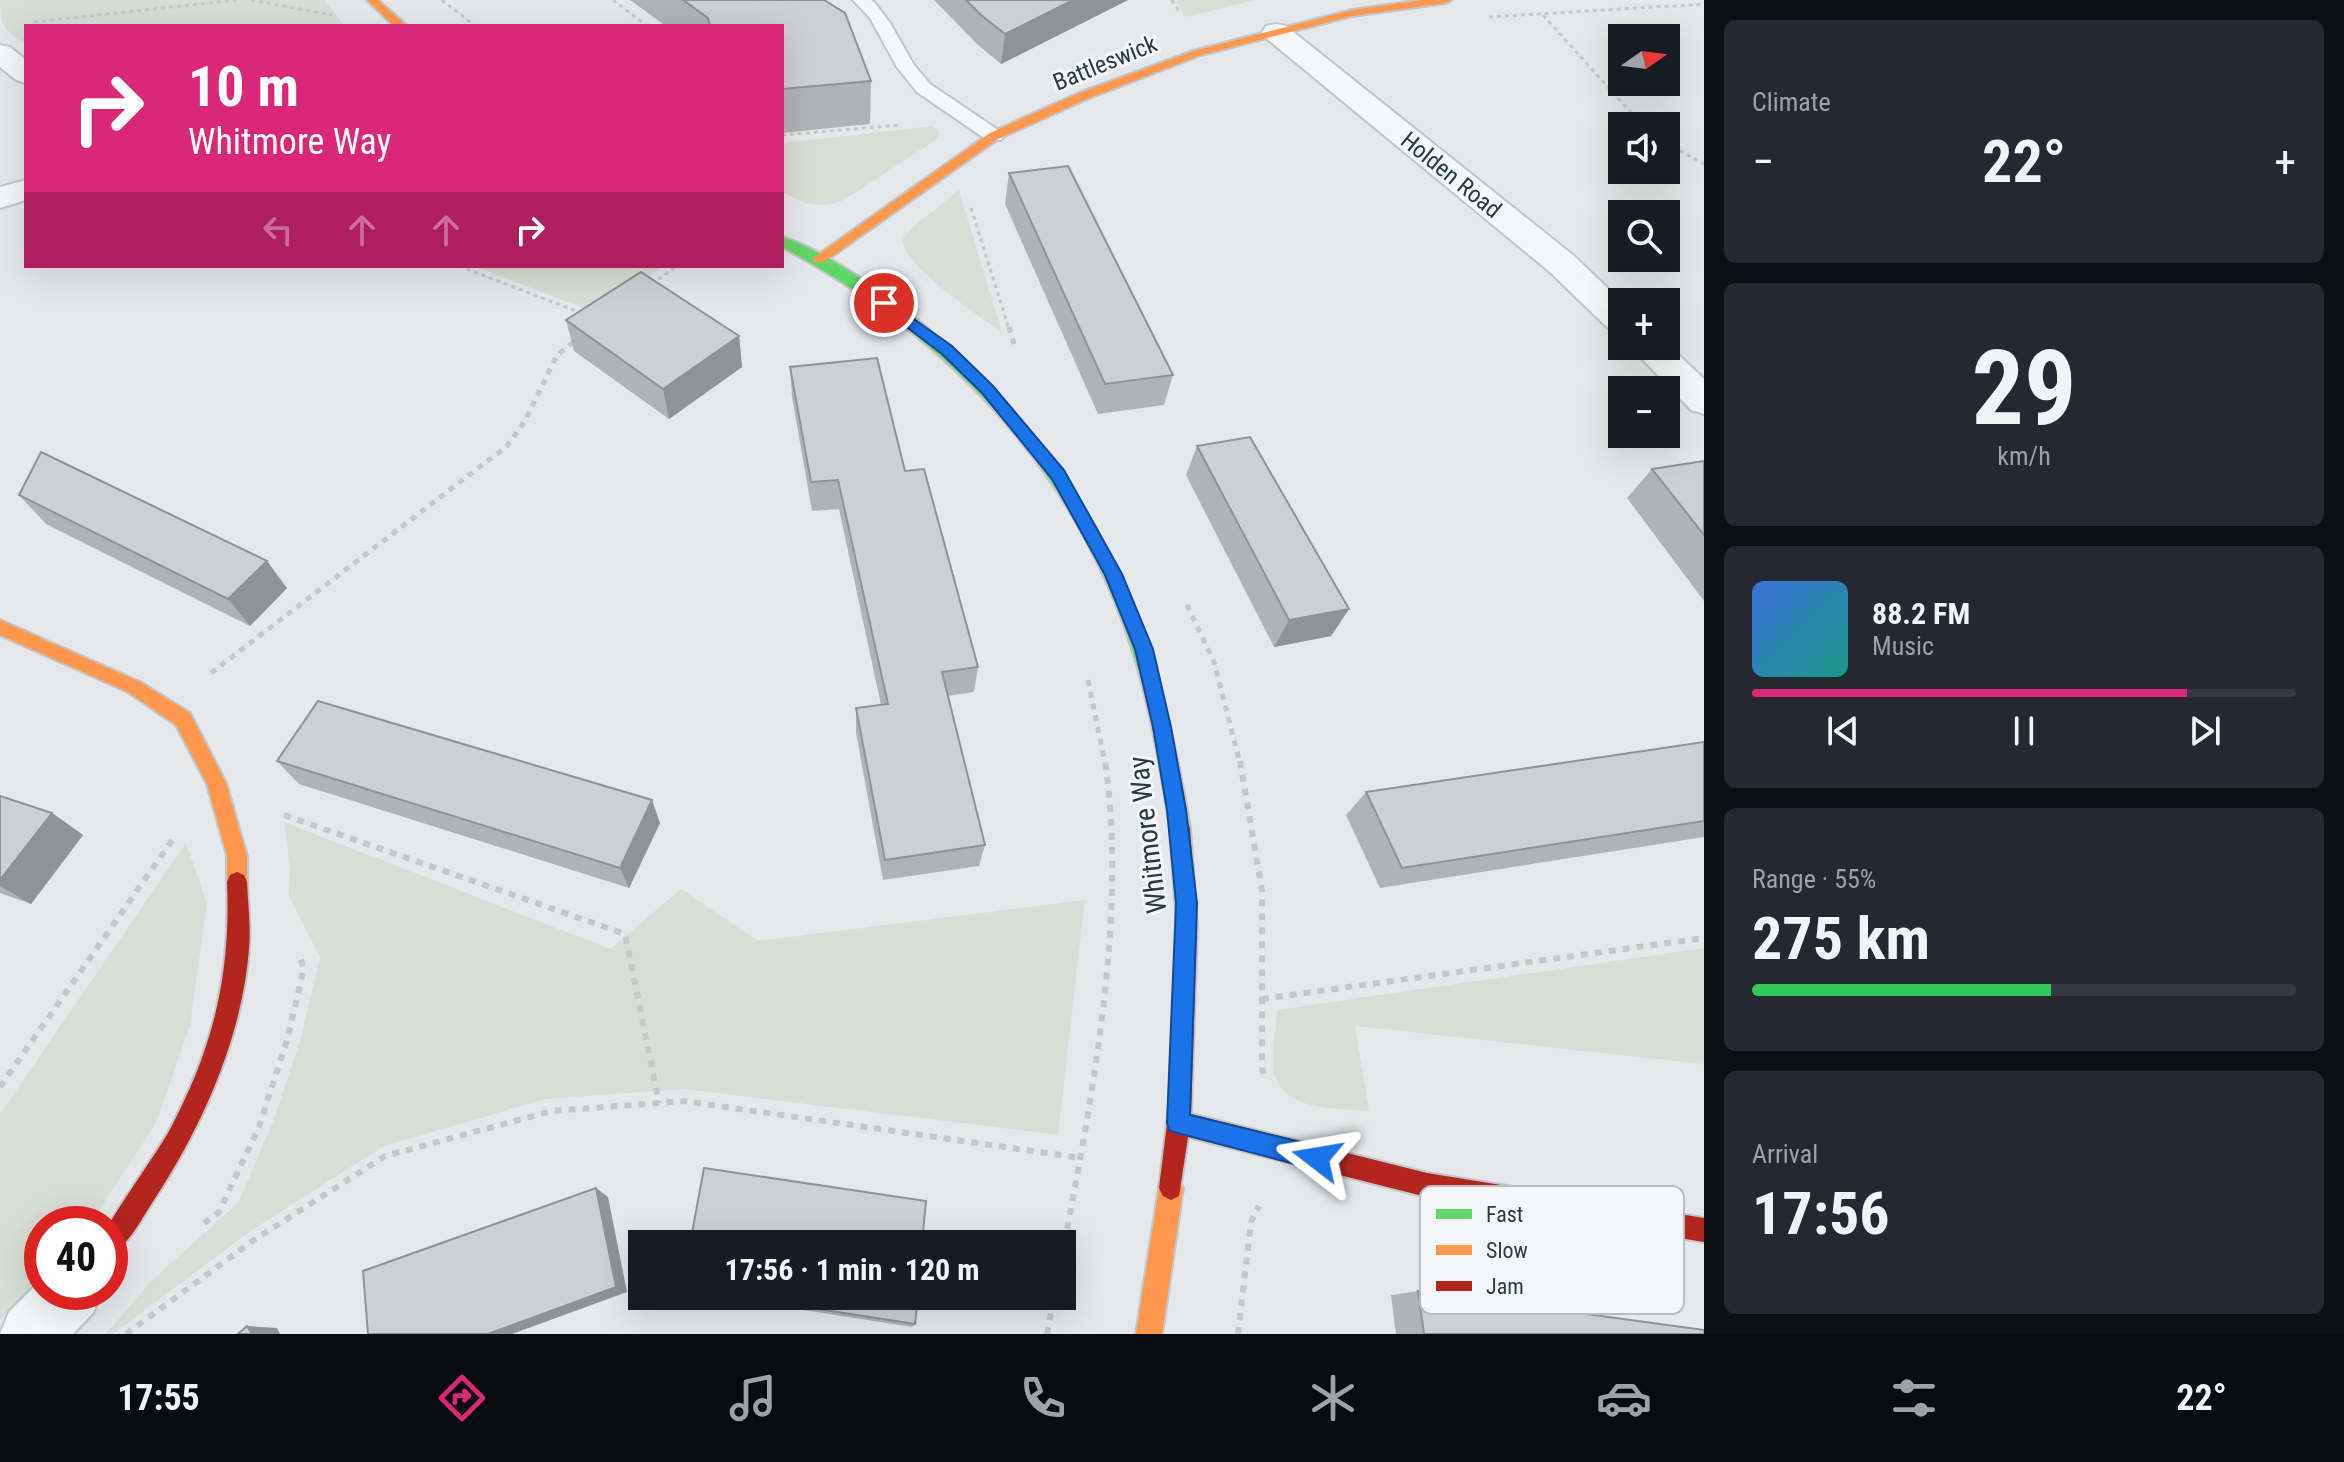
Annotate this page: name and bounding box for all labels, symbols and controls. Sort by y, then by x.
north arrow [1608,24,1680,96]
map controls [1608,24,1680,448]
street label: Battleswick [1049,29,1161,96]
text: 10 m [188,54,299,120]
icon: right [56,56,160,160]
text: Climate [1752,87,1831,117]
button: sound [1608,112,1680,184]
text: Whitmore Way [188,121,391,163]
street label: Holden Road [1395,126,1507,224]
text: 22° [1982,126,2066,197]
text: − [1752,136,1774,188]
text: + [2274,136,2296,188]
button: search [1608,200,1680,272]
icon: left [256,208,300,252]
icon: ahead [340,208,384,252]
icon: ahead [424,208,468,252]
icon: right [508,208,552,252]
pin [850,269,918,337]
icon: arrive [862,281,906,325]
button: + [1608,288,1680,360]
text: 29 [1971,328,2077,449]
button: − [1608,376,1680,448]
text: km/h [1997,441,2051,471]
text: 88.2 FM [1872,596,1970,631]
text: Music [1872,631,1934,661]
icon: previous [1821,709,1865,753]
icon: pause [2002,709,2046,753]
icon: next [2183,709,2227,753]
street label: Whitmore Way [1121,754,1174,915]
text: Range · 55% [1752,864,1876,894]
text: 275 km [1752,903,1930,974]
position arrow [1275,1116,1359,1200]
text: Arrival [1752,1139,1818,1169]
text: 17:56 [1752,1178,1890,1249]
legend [1420,1186,1684,1314]
text: Fast [1486,1202,1523,1227]
speed limit sign: 40 [24,1206,128,1310]
text: Slow [1486,1238,1528,1263]
text: 17:56 · 1 min · 120 m [725,1252,979,1287]
text: Jam [1486,1274,1524,1299]
icon: directions [434,1370,490,1426]
icon: music [725,1370,781,1426]
icon: phone [1015,1370,1071,1426]
icon: climate [1305,1370,1361,1426]
icon: car [1596,1370,1652,1426]
icon: filters [1886,1370,1942,1426]
text: 17:55 [117,1377,200,1419]
text: 22° [2176,1377,2227,1419]

